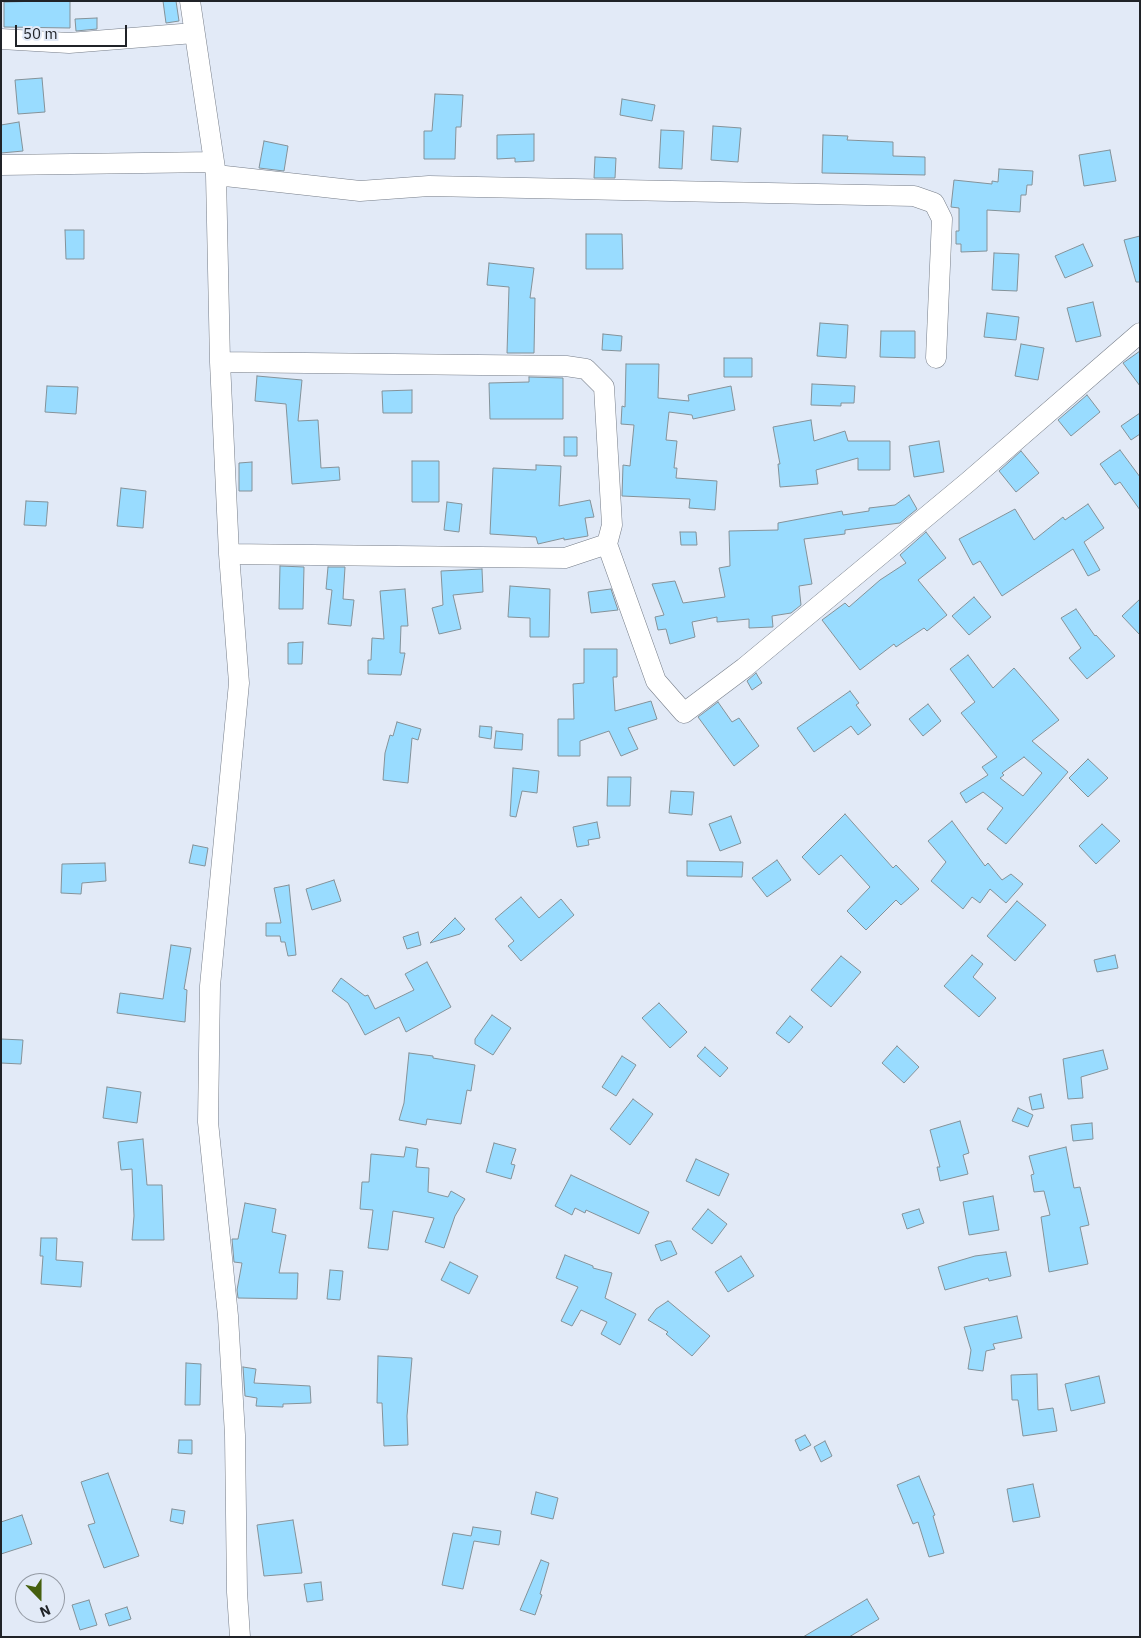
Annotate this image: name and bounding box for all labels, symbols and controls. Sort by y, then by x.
scale bar [18,15,130,47]
text: 50 m [23,24,58,43]
north arrow [15,1573,65,1623]
text: N [37,1601,53,1621]

